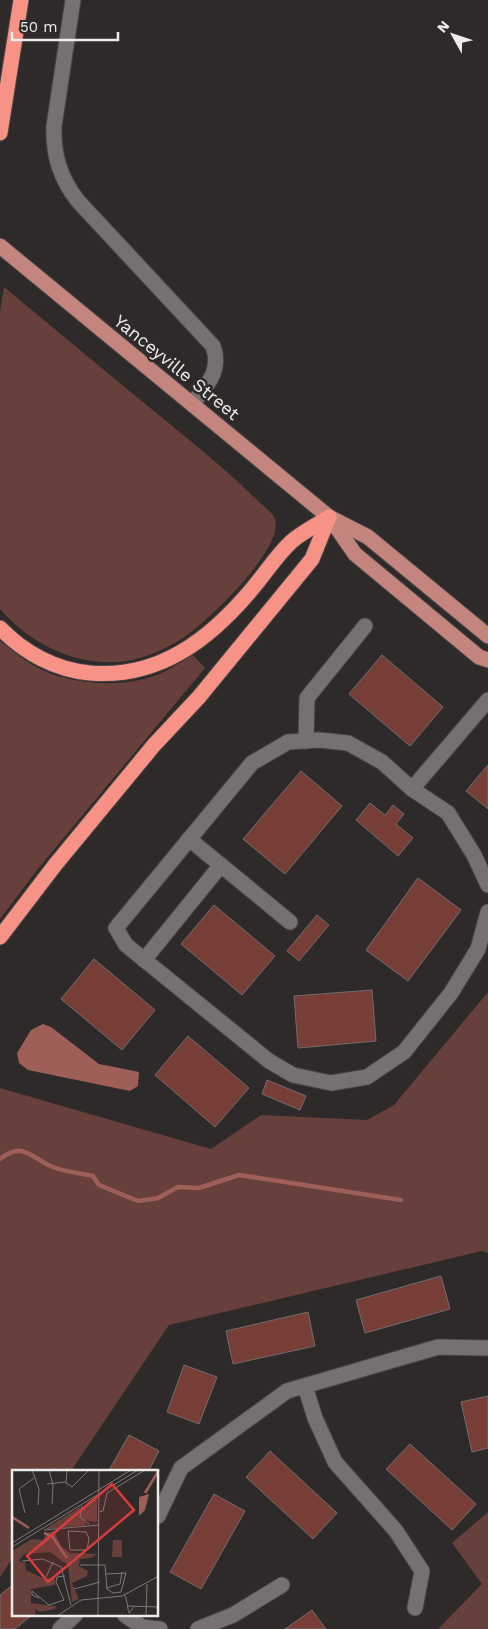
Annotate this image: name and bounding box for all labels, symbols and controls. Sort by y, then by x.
scale bar [12,10,119,42]
north arrow [428,10,478,60]
text: 50 m [20,18,57,36]
text: N [434,18,453,36]
street label: Yanceyville Street [110,310,244,424]
inset map [12,1470,159,1616]

